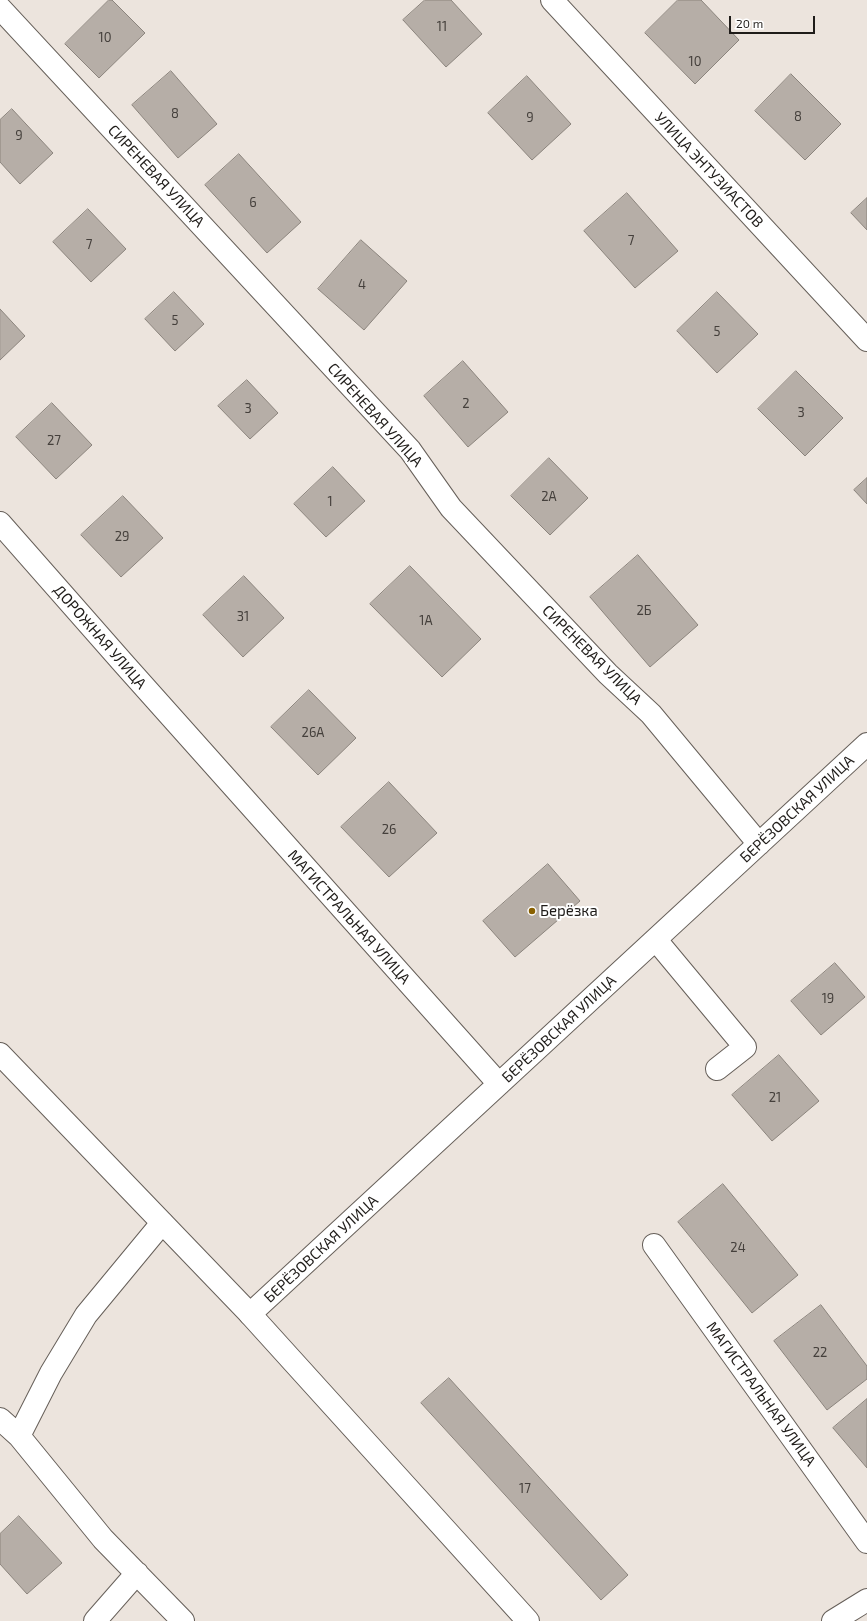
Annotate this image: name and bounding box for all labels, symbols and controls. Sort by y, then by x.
scale bar [731,8,817,34]
text: 20 m [736,16,763,30]
house number: 11 [437,19,447,35]
house number: 10 [98,30,112,46]
house number: 10 [688,54,702,70]
house number: 8 [171,106,179,122]
street label: УЛИЦА ЭНТУЗИАСТОВ [651,109,767,231]
house number: 8 [794,109,802,125]
house number: 9 [526,110,534,126]
street label: СИРЕНЕВАЯ УЛИЦА [104,121,208,231]
house number: 9 [15,128,23,144]
house number: 6 [249,195,257,211]
house number: 7 [628,233,634,249]
house number: 7 [86,237,92,253]
house number: 4 [358,277,366,293]
house number: 5 [172,313,178,329]
house number: 5 [714,324,720,340]
street label: СИРЕНЕВАЯ УЛИЦА [324,359,426,471]
house number: 2 [462,396,470,412]
house number: 3 [244,401,252,417]
house number: 3 [797,405,805,421]
house number: 27 [47,433,61,449]
house number: 2А [541,489,557,505]
house number: 1 [327,494,333,510]
house number: 29 [115,529,129,545]
street label: ДОРОЖНАЯ УЛИЦА [50,581,150,693]
street label: СИРЕНЕВАЯ УЛИЦА [538,601,646,709]
house number: 2Б [636,603,652,619]
house number: 31 [237,609,249,625]
house number: 1А [419,613,433,629]
house number: 26А [302,725,324,741]
street label: БЕРЁЗОВСКАЯ УЛИЦА [736,752,858,866]
house number: 26 [382,822,396,838]
street label: МАГИСТРАЛЬНАЯ УЛИЦА [284,846,414,988]
place label: Берёзка [540,902,598,920]
marker: Берёзка [527,906,537,916]
street label: БЕРЁЗОВСКАЯ УЛИЦА [498,972,620,1086]
house number: 19 [822,991,834,1007]
house number: 21 [769,1090,781,1106]
street label: БЕРЁЗОВСКАЯ УЛИЦА [260,1192,382,1306]
house number: 24 [730,1240,746,1256]
street label: МАГИСТРАЛЬНАЯ УЛИЦА [703,1318,819,1470]
house number: 22 [813,1345,827,1361]
house number: 17 [519,1481,531,1497]

